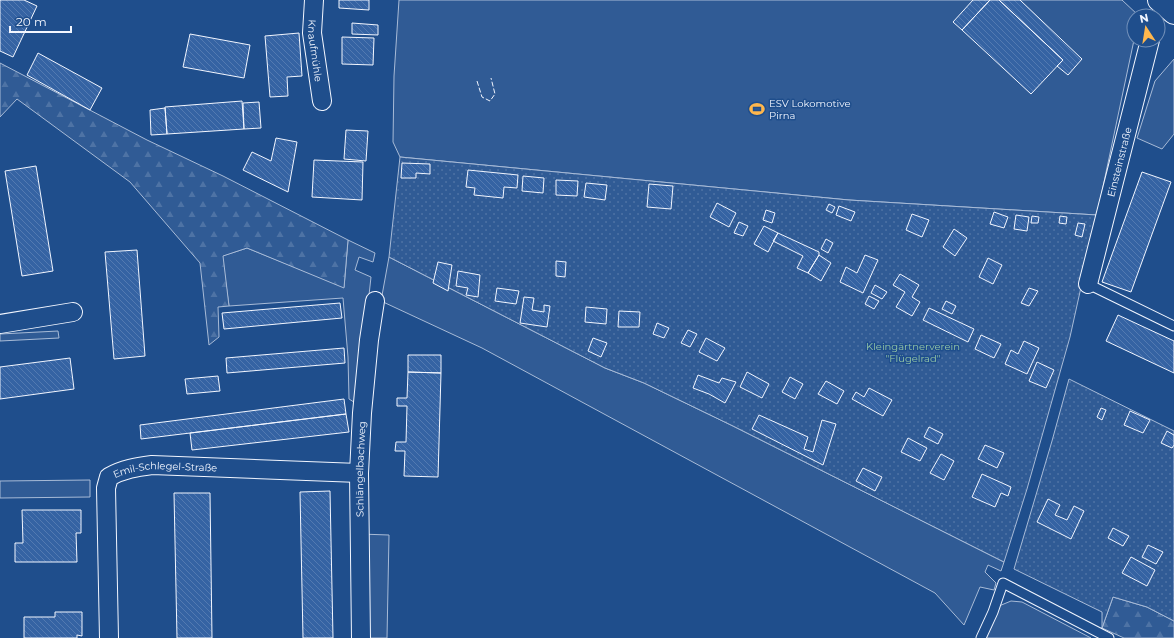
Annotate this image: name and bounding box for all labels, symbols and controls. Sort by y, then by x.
scale bar [10,8,71,34]
north arrow [1126,8,1166,48]
text: N [1138,10,1150,26]
text: 20 m [16,14,47,29]
street label: Knaufmühle [305,19,325,83]
place label: ESV Lokomotive Pirna [769,97,851,122]
sports icon: ESV Lokomotive Pirna [748,100,766,118]
street label: Einsteinstraße [1104,126,1135,198]
park label: Kleingärtnerverein "Flügelrad" [866,340,960,365]
street label: Schlängelbachweg [353,421,369,517]
street label: Emil-Schlegel-Straße [111,459,218,481]

